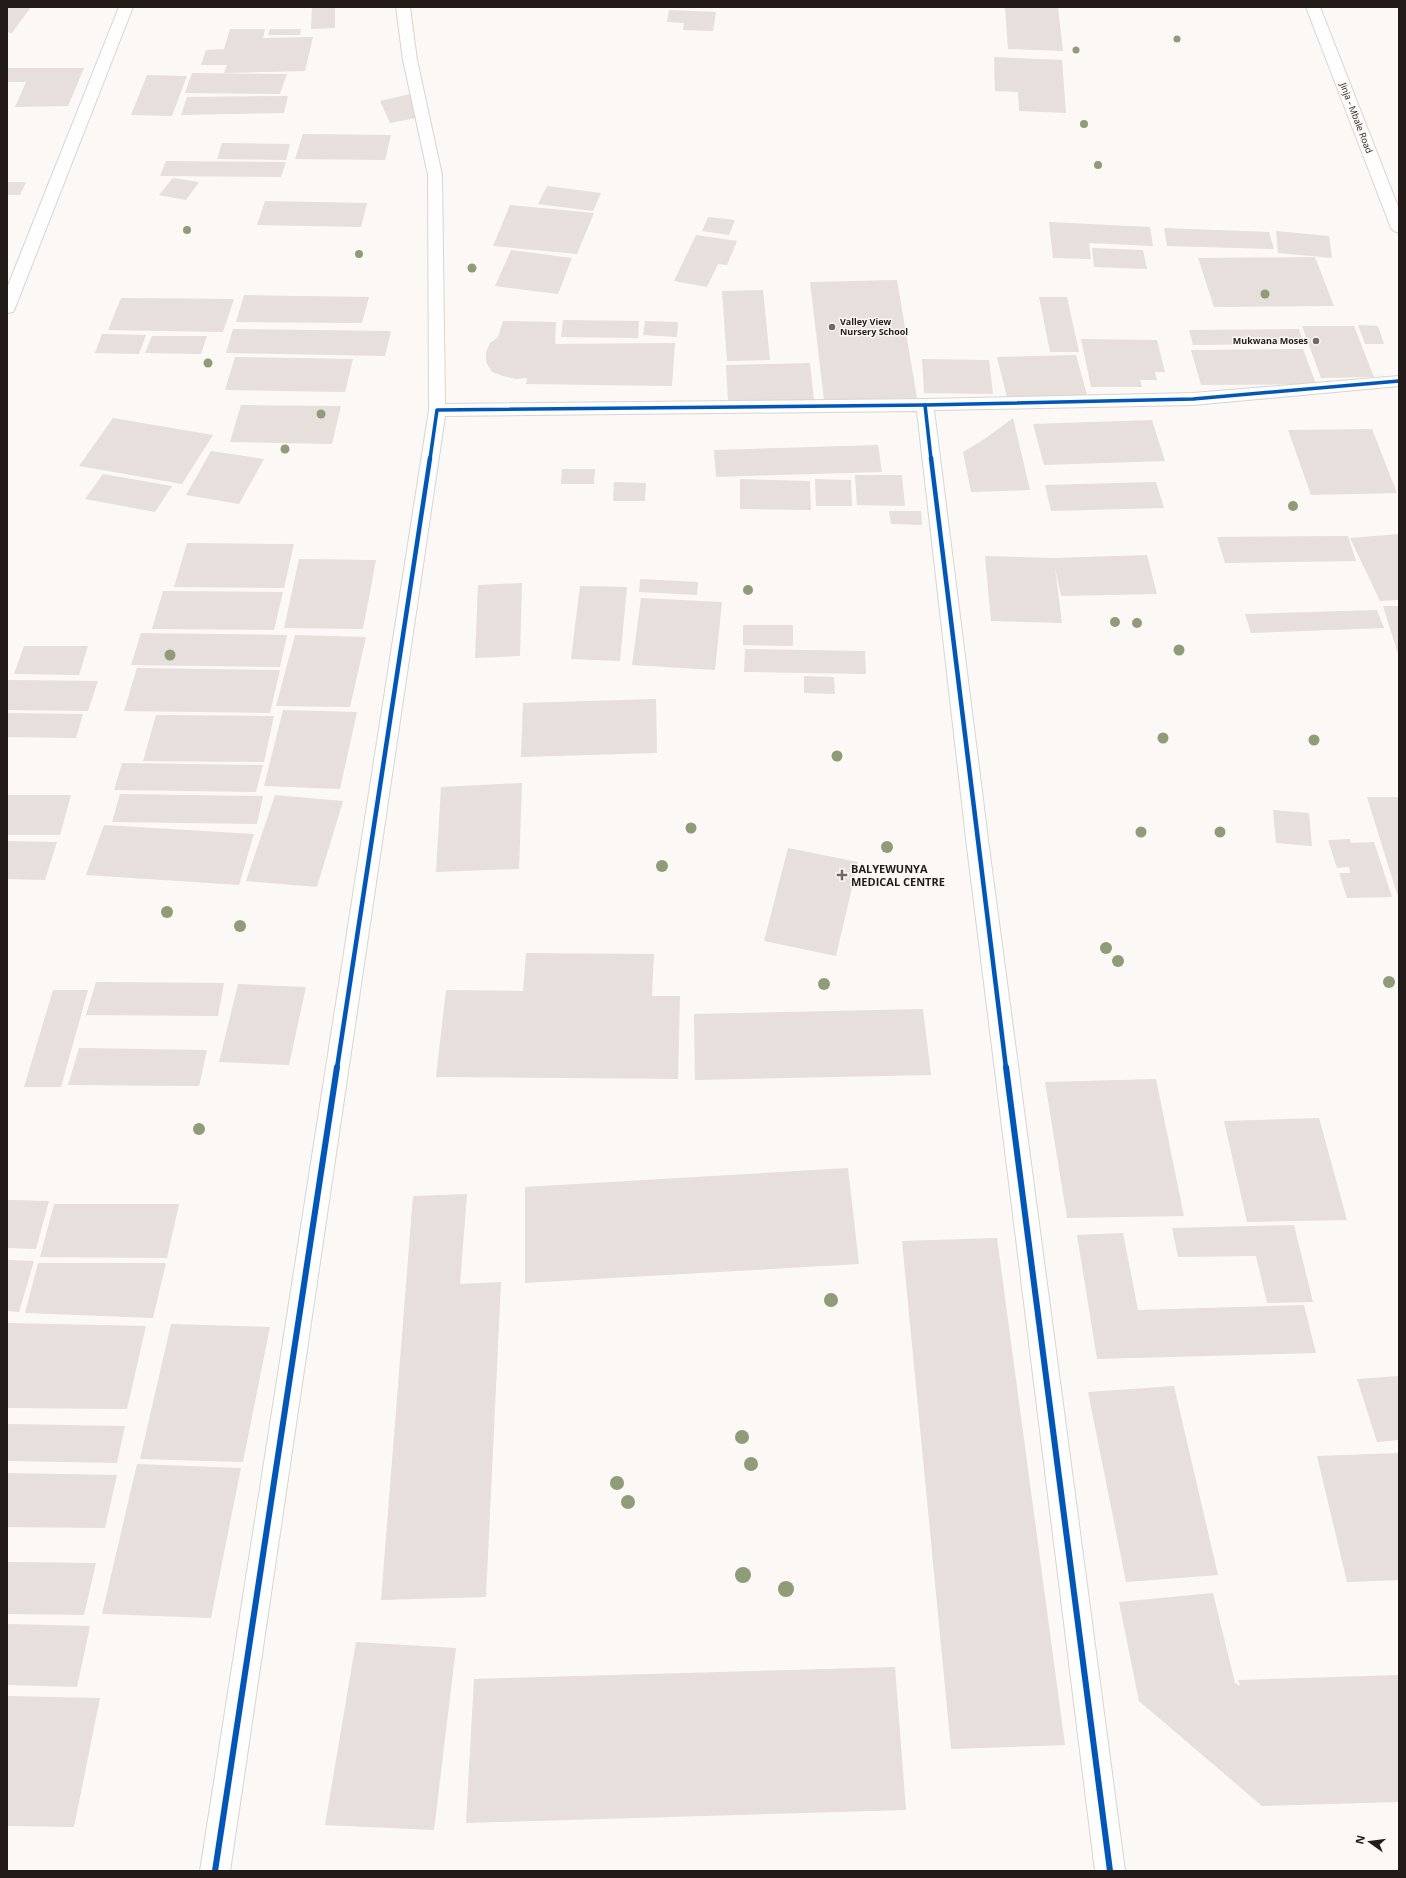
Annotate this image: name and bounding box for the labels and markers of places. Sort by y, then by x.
place label: Valley View Nursery School [840,315,908,338]
marker: Valley View Nursery School [827,322,837,332]
place label: Mukwana Moses [1233,334,1309,347]
marker: Mukwana Moses [1311,336,1321,346]
place label: BALYEWUNYA MEDICAL CENTRE [851,861,945,889]
marker: BALYEWUNYA MEDICAL CENTRE [836,869,848,881]

